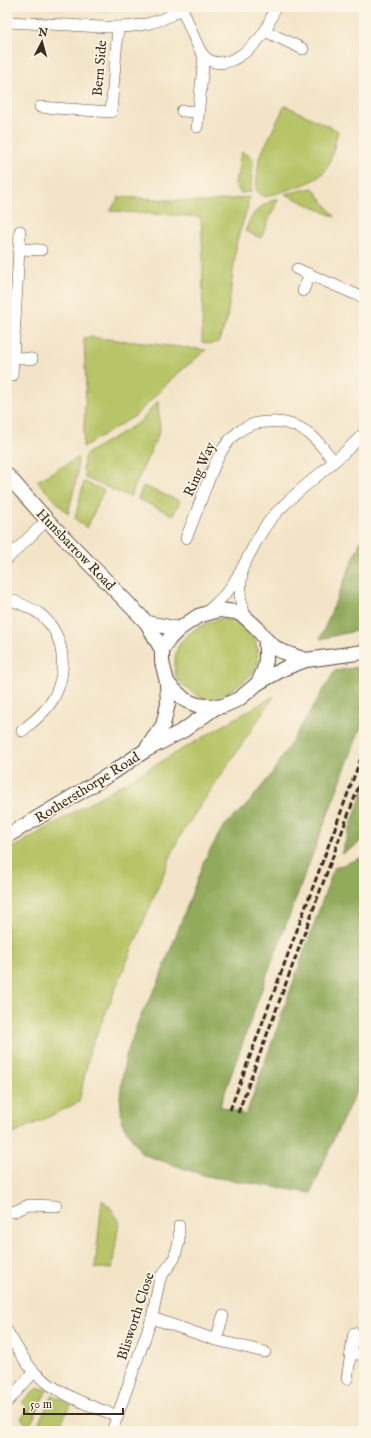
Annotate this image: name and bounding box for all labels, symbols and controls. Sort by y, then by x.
north arrow [22,22,62,62]
text: N [36,25,49,41]
street label: Bern Side [89,39,111,97]
street label: Ring Way [180,439,220,499]
street label: Hunsbarrow Road [32,505,119,595]
street label: Rothersthorpe Road [32,748,144,827]
street label: Blisworth Close [113,1269,159,1363]
scale bar [24,1390,123,1416]
text: 50 m [30,1397,52,1412]

